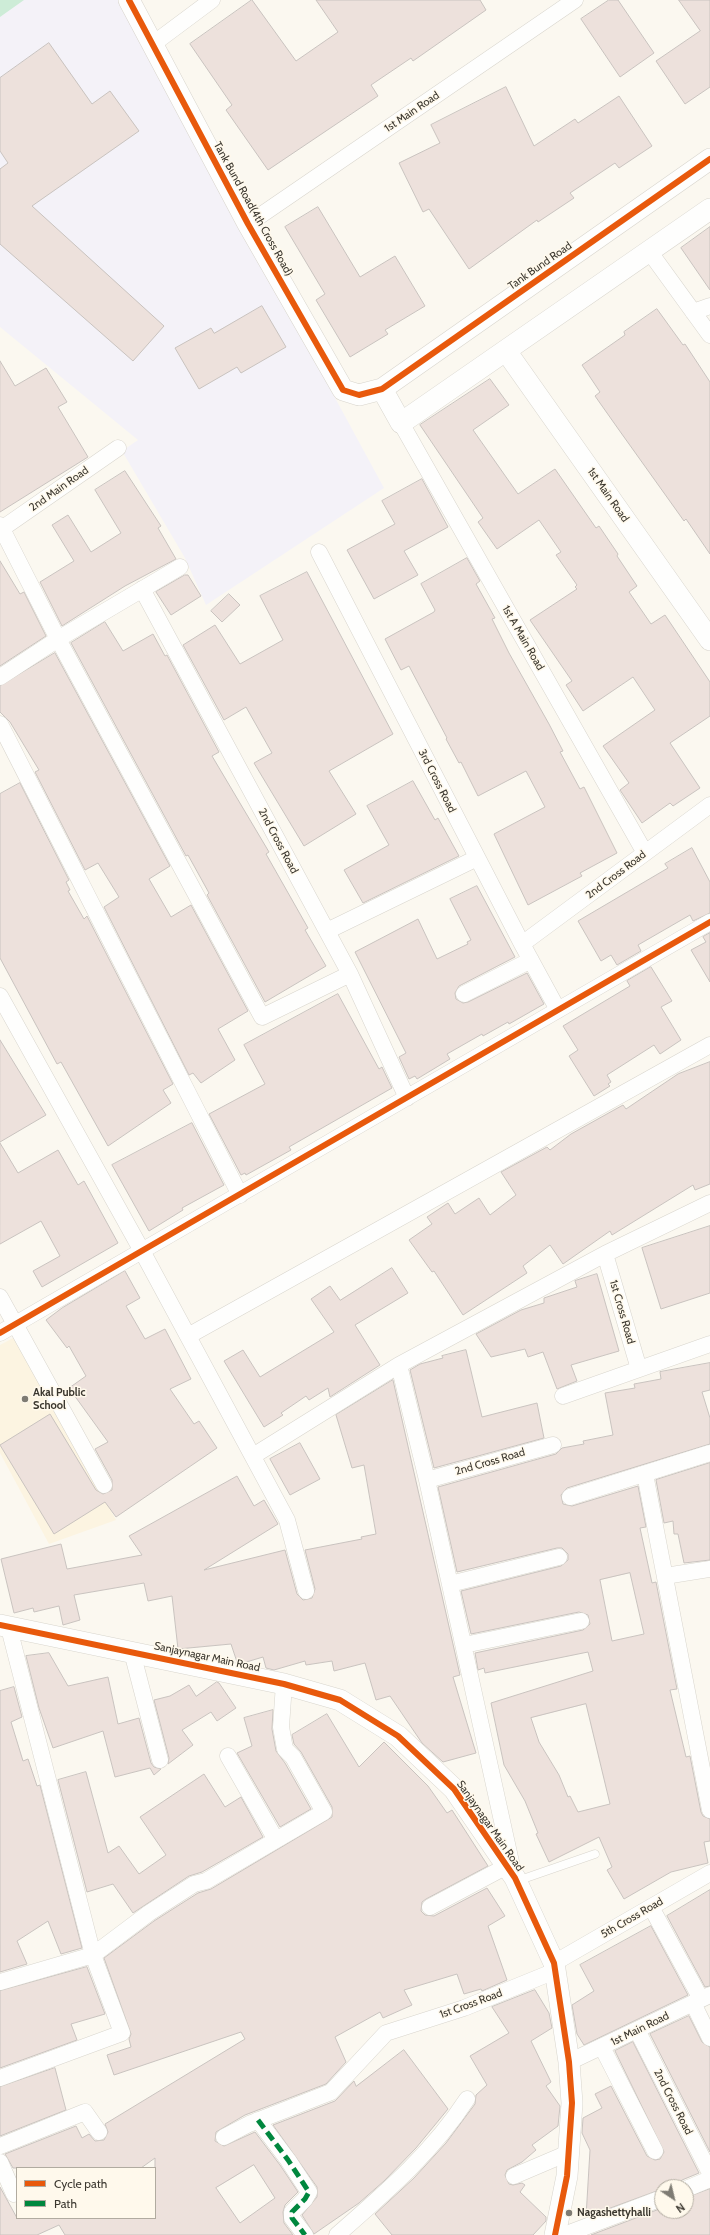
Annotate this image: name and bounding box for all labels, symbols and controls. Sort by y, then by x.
street label: 1st Main Road [382,89,442,135]
street label: Tank Bund Road(4th Cross Road) [210,140,296,278]
street label: Tank Bund Road [506,239,574,293]
street label: 2nd Main Road [27,464,91,514]
street label: 1st Main Road [584,465,632,525]
street label: 1st A Main Road [499,603,547,673]
street label: 3rd Cross Road [415,747,459,815]
street label: 2nd Cross Road [255,806,301,876]
street label: 2nd Cross Road [583,848,649,902]
street label: 1st Cross Road [607,1279,637,1345]
place label: Akal Public School [33,1386,85,1412]
marker: Akal Public School [20,1394,30,1404]
street label: 2nd Cross Road [454,1446,526,1478]
street label: Sanjaynagar Main Road [153,1639,261,1675]
street label: Sanjaynagar Main Road [454,1778,526,1874]
street label: 5th Cross Road [599,1895,665,1941]
street label: 1st Cross Road [438,1987,504,2021]
street label: 1st Main Road [609,2009,671,2049]
street label: 2nd Cross Road [651,2067,695,2137]
legend [16,2167,156,2219]
text: Cycle path [54,2176,107,2191]
north arrow [654,2179,694,2219]
text: Path [54,2196,77,2211]
text: N [673,2200,688,2216]
place label: Nagashettyhalli [577,2206,651,2220]
marker: Nagashettyhalli [564,2208,574,2218]

